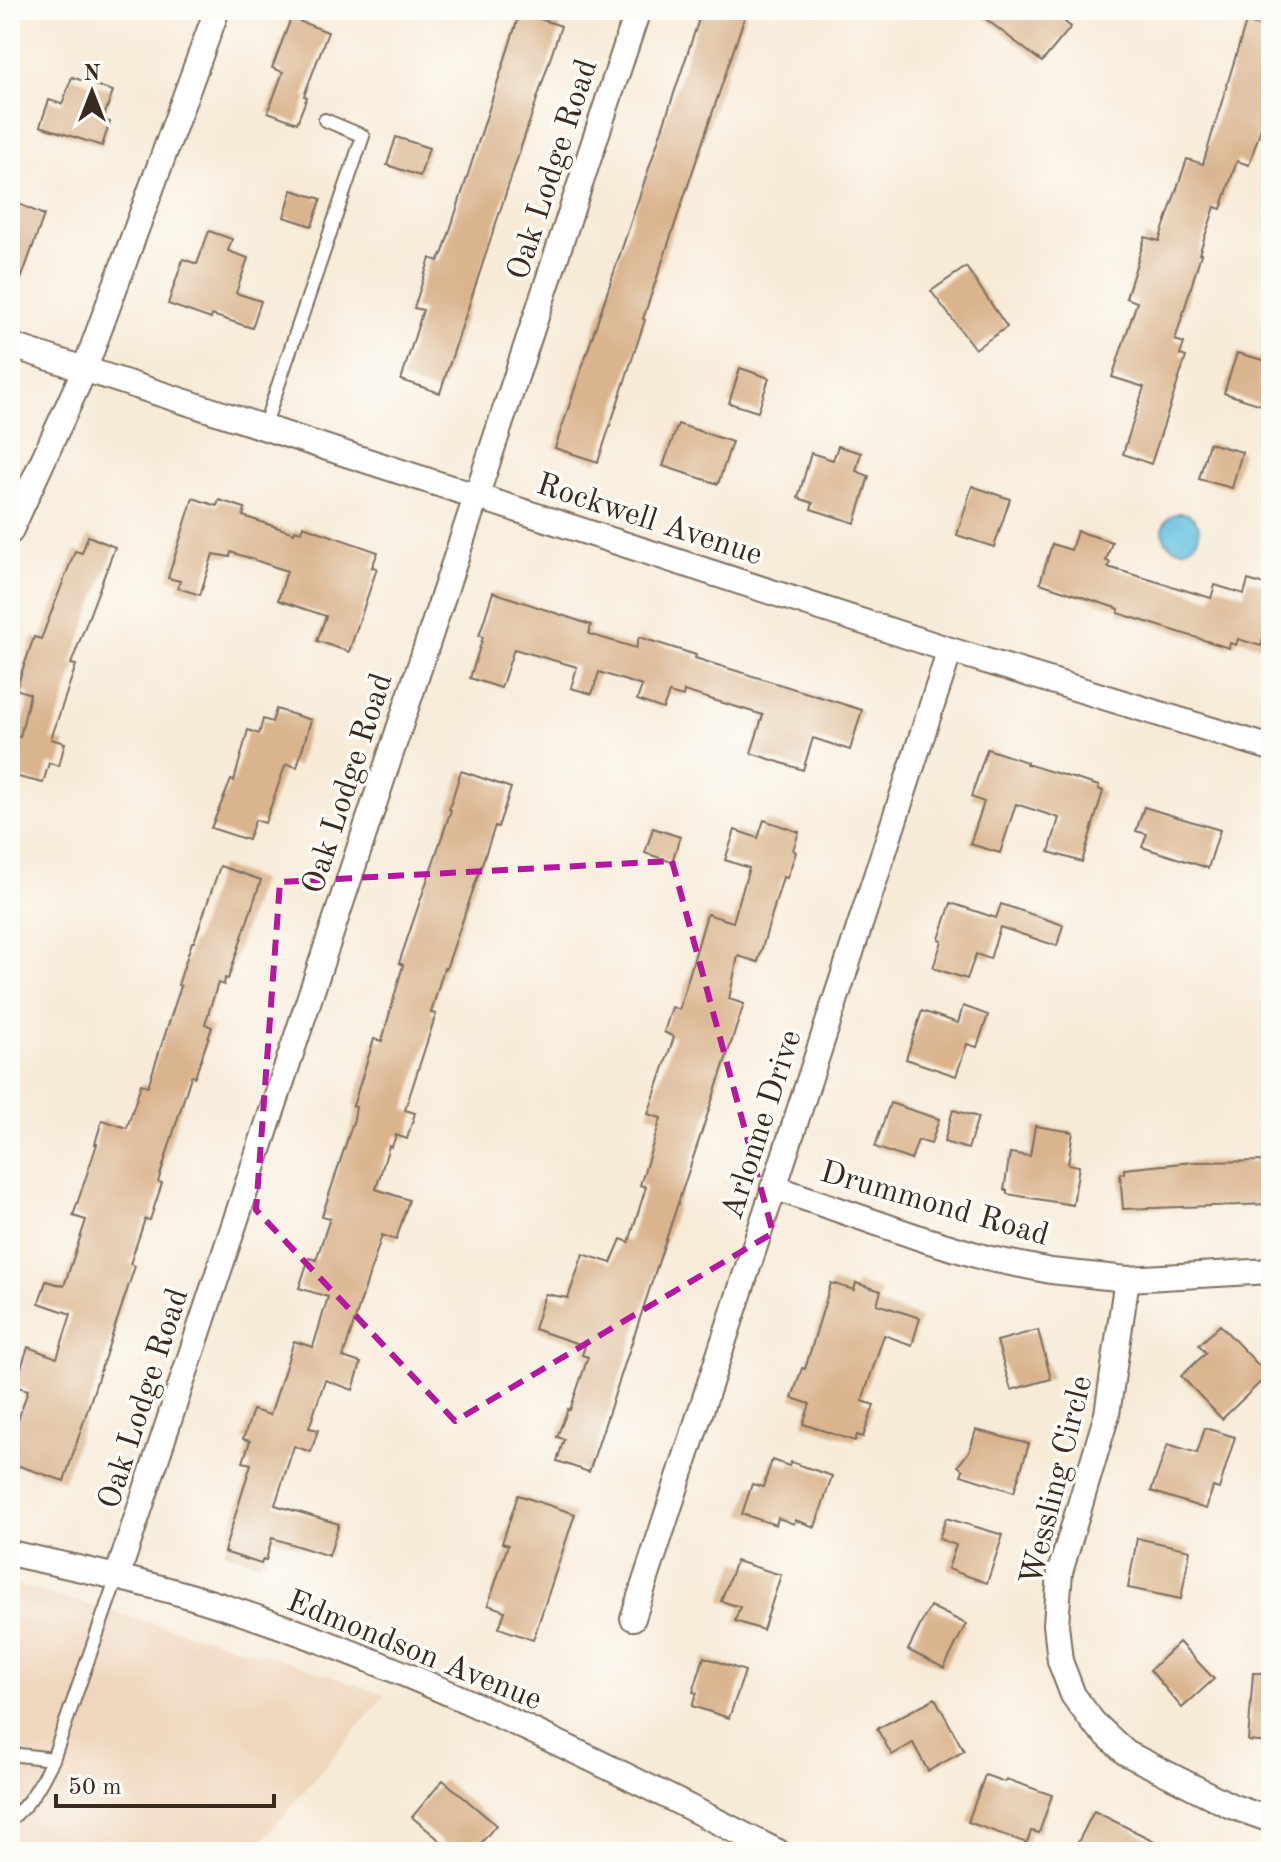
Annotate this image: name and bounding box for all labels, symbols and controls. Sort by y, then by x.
north arrow [52,52,132,132]
street label: Oak Lodge Road [503,56,605,284]
text: N [84,63,101,85]
street label: Rockwell Avenue [532,469,766,572]
street label: Oak Lodge Road [298,670,400,898]
street label: Arlonne Drive [717,1026,809,1224]
street label: Drummond Road [816,1157,1052,1253]
street label: Oak Lodge Road [94,1285,196,1513]
street label: Wessling Circle [1016,1373,1099,1589]
street label: Edmondson Avenue [282,1586,546,1718]
scale bar [56,1758,274,1808]
text: 50 m [68,1776,122,1800]

